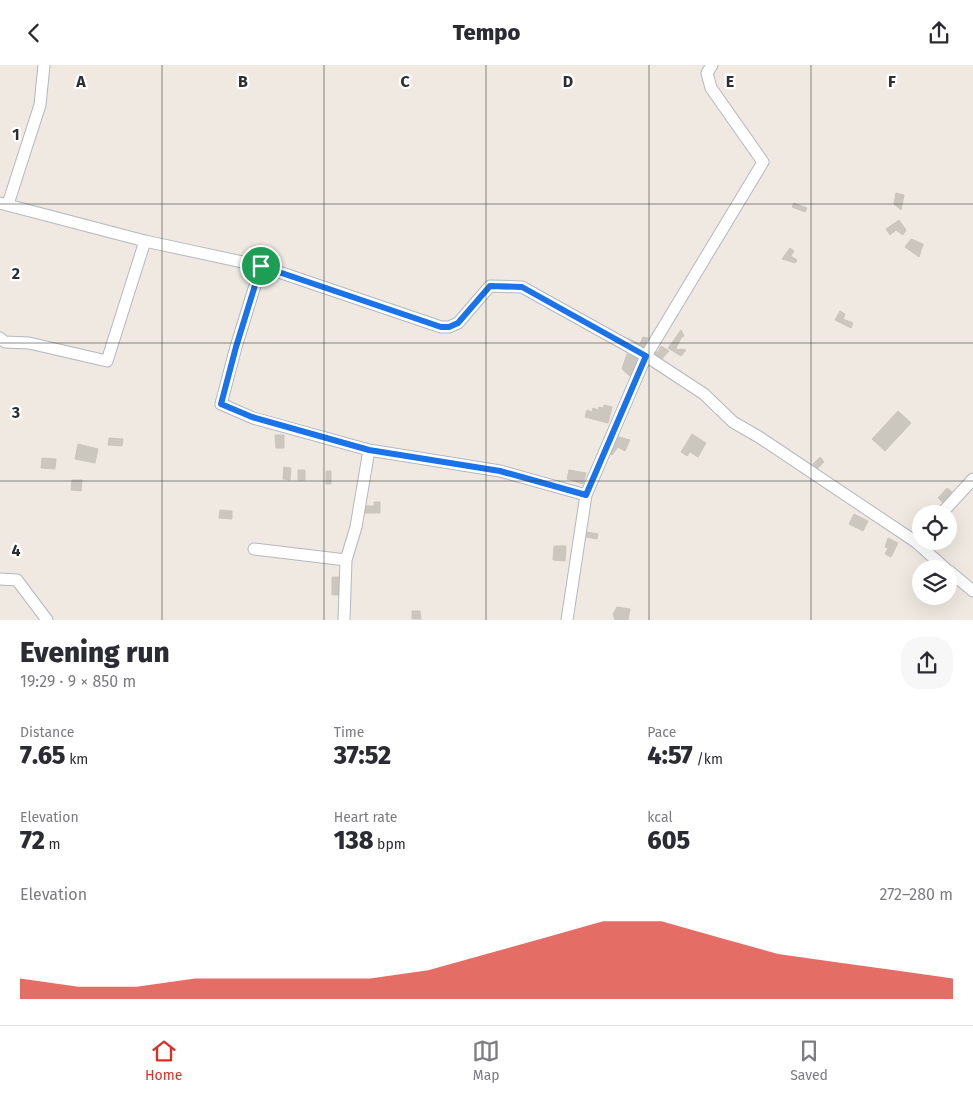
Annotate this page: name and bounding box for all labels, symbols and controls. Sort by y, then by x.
icon: back [20,19,48,47]
text: Tempo [453,19,520,46]
icon: share [925,19,953,47]
text: A [75,72,86,91]
text: B [238,72,248,91]
text: C [400,72,410,91]
text: D [563,72,573,91]
text: E [726,72,734,91]
text: F [888,72,896,91]
text: 1 [12,125,20,144]
pin [240,245,282,287]
icon: arrive [247,252,275,280]
text: 2 [12,264,20,283]
text: 3 [11,403,20,422]
map controls [912,505,957,605]
button: locate [912,505,957,550]
text: 4 [11,541,21,560]
button: layers [912,560,957,605]
text: Evening run [20,636,170,669]
button: share [901,637,953,689]
text: 19:29 · 9 × 850 m [20,672,136,691]
text: Distance [20,724,74,741]
text: Time [334,724,364,741]
text: Pace [647,724,676,741]
text: 7.65 [20,741,65,771]
text: 37:52 [334,741,391,771]
text: 4:57 [647,741,693,771]
text: km [65,751,88,768]
text: /km [693,751,723,768]
text: Elevation [20,809,79,826]
text: Heart rate [334,809,397,826]
text: kcal [647,809,673,826]
text: 72 [20,826,45,856]
text: 138 [334,826,373,856]
text: 605 [647,826,690,856]
text: m [45,836,61,853]
text: bpm [373,836,406,853]
text: Elevation [20,885,87,904]
text: 272–280 m [879,885,953,904]
tab: Home [145,1037,182,1084]
tab: Map [472,1037,500,1084]
tab: Saved [790,1037,828,1084]

